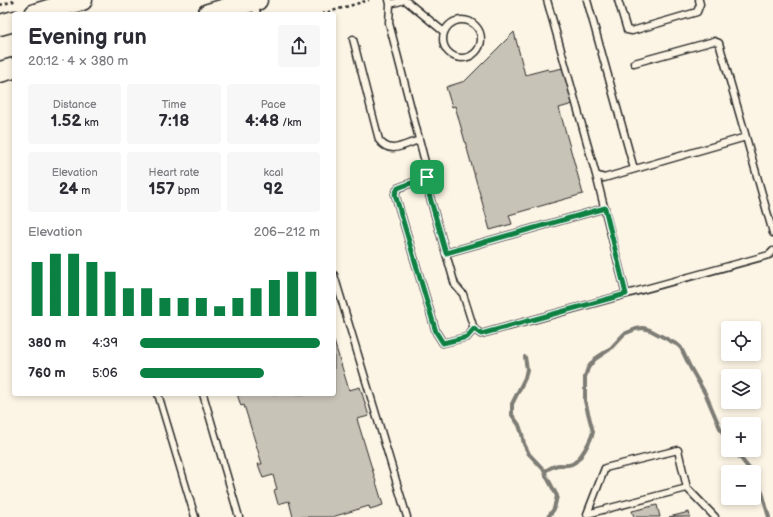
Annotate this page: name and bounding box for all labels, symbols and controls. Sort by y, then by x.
text: Evening run [28,24,147,51]
button: share [278,25,320,67]
text: 20:12 · 4 × 380 m [28,53,128,69]
text: Distance [53,98,97,111]
text: Time [162,98,186,111]
text: Pace [261,98,286,111]
text: 1.52 [50,111,81,131]
text: 7:18 [159,111,189,131]
text: 4:48 [245,111,279,131]
text: km [81,116,99,129]
text: /km [279,116,302,129]
pin [410,160,444,194]
text: Elevation [52,166,98,179]
text: Heart rate [149,166,199,179]
text: kcal [263,166,283,179]
icon: arrive [416,166,438,188]
text: 24 [59,179,78,199]
text: 157 [148,179,175,199]
text: 92 [263,179,283,199]
text: m [78,184,90,197]
text: bpm [175,184,199,197]
text: Elevation [28,224,82,240]
text: 206–212 m [254,224,320,240]
map controls [721,321,761,505]
button: locate [721,321,761,361]
text: 380 m [28,335,66,351]
text: 4:39 [92,335,118,351]
text: 760 m [28,365,66,381]
text: 5:06 [92,365,118,381]
button: layers [721,369,761,409]
button: + [721,417,761,457]
button: − [721,465,761,505]

